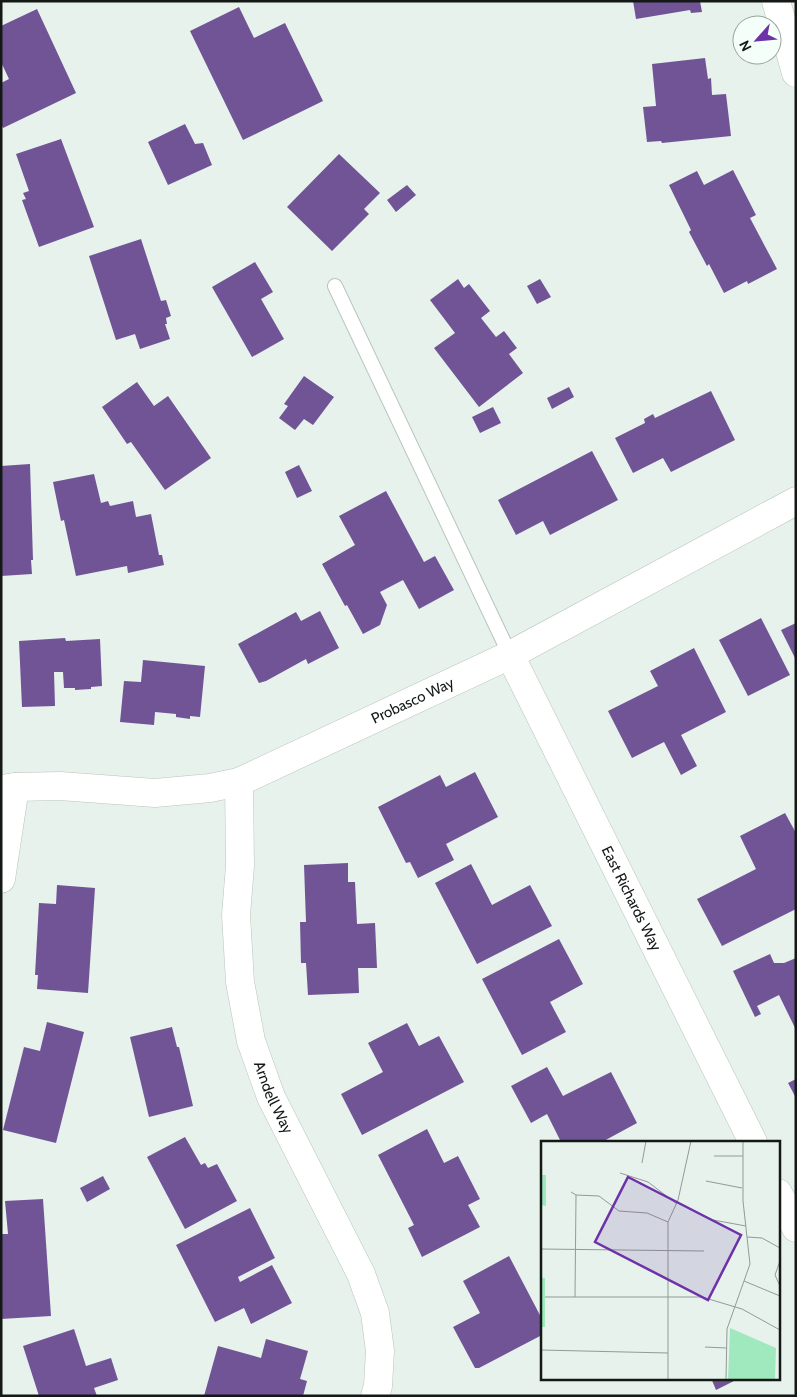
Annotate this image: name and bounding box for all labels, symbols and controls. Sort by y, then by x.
north arrow [732,15,782,65]
text: N [735,37,756,54]
street label: Probasco Way [368,673,457,728]
street label: East Richards Way [598,843,665,954]
street label: Arndell Way [250,1059,297,1137]
inset map [541,1141,780,1380]

